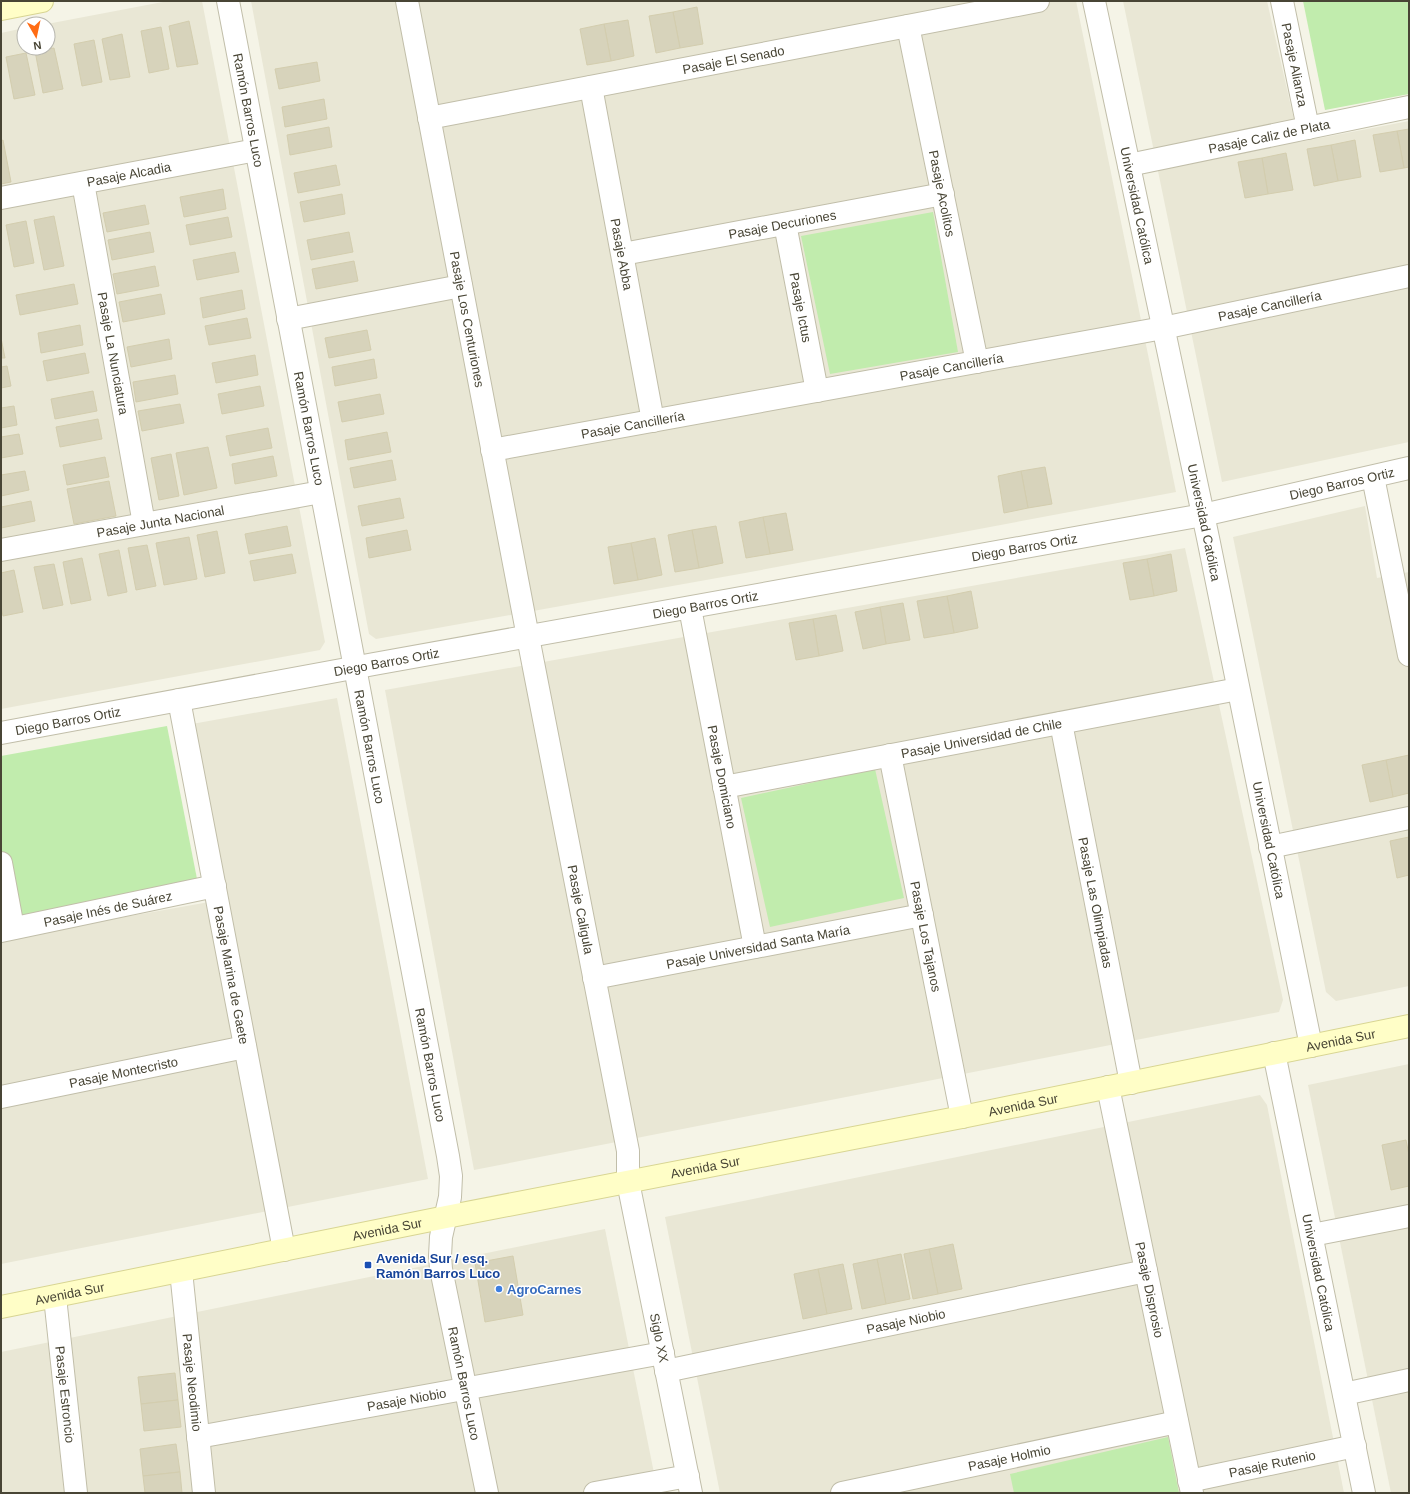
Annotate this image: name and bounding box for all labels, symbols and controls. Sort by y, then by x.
north arrow [16,16,56,56]
street label: Pasaje Alianza [1279,21,1311,109]
text: N [33,39,42,52]
street label: Pasaje El Senado [681,43,786,77]
street label: Ramón Barros Luco [230,52,266,168]
street label: Pasaje Caliz de Plata [1207,116,1332,156]
street label: Universidad Católica [1117,146,1157,266]
street label: Pasaje Acolitos [926,149,958,239]
street label: Pasaje Alcadia [86,159,173,190]
street label: Pasaje Decuriones [727,207,838,242]
street label: Pasaje Abba [607,217,636,292]
street label: Pasaje Los Centuriones [447,250,487,389]
street label: Pasaje Ictus [786,271,815,344]
street label: Pasaje Cancillería [1217,288,1323,324]
street label: Pasaje La Nunciatura [95,291,131,417]
street label: Pasaje Cancillería [899,350,1005,384]
street label: Ramón Barros Luco [291,370,327,487]
street label: Pasaje Cancillería [580,408,686,442]
street label: Universidad Católica [1184,463,1224,583]
street label: Diego Barros Ortiz [1288,465,1396,503]
street label: Pasaje Junta Nacional [95,503,226,541]
street label: Diego Barros Ortiz [970,531,1078,564]
street label: Diego Barros Ortiz [651,588,759,622]
street label: Diego Barros Ortiz [333,645,441,679]
street label: Ramón Barros Luco [351,688,388,805]
street label: Diego Barros Ortiz [14,704,122,738]
street label: Pasaje Universidad de Chile [900,716,1063,761]
street label: Pasaje Domiciano [705,724,739,830]
street label: Universidad Católica [1250,780,1288,901]
street label: Pasaje Las Olimpiadas [1075,836,1116,970]
street label: Pasaje Caligula [565,864,597,956]
street label: Pasaje Los Tajanos [907,880,944,994]
street label: Pasaje Inés de Suárez [42,888,173,930]
street label: Pasaje Marina de Gaete [210,905,252,1045]
street label: Pasaje Universidad Santa María [665,922,852,972]
street label: Ramón Barros Luco [412,1007,448,1123]
street label: Avenida Sur [1305,1026,1377,1055]
street label: Pasaje Montecristo [68,1054,179,1091]
street label: Avenida Sur [987,1091,1060,1119]
street label: Avenida Sur [669,1153,742,1181]
street label: Universidad Católica [1299,1213,1338,1333]
street label: Avenida Sur [351,1215,424,1244]
street label: Pasaje Disprosio [1132,1240,1167,1339]
place label: Avenida Sur / esq. Ramón Barros Luco [376,1251,500,1281]
marker: Avenida Sur / esq. Ramón Barros Luco [363,1260,373,1270]
street label: Avenida Sur [34,1279,106,1308]
place label: AgroCarnes [507,1282,581,1297]
marker: AgroCarnes [494,1284,504,1294]
street label: Pasaje Niobio [865,1306,947,1337]
street label: Siglo XX [647,1312,671,1364]
street label: Ramón Barros Luco [445,1325,483,1442]
street label: Pasaje Neodimio [180,1333,205,1432]
street label: Pasaje Estroncio [52,1345,78,1444]
street label: Pasaje Niobio [366,1385,448,1414]
street label: Pasaje Holmio [967,1442,1052,1474]
street label: Pasaje Rutenio [1228,1448,1317,1480]

